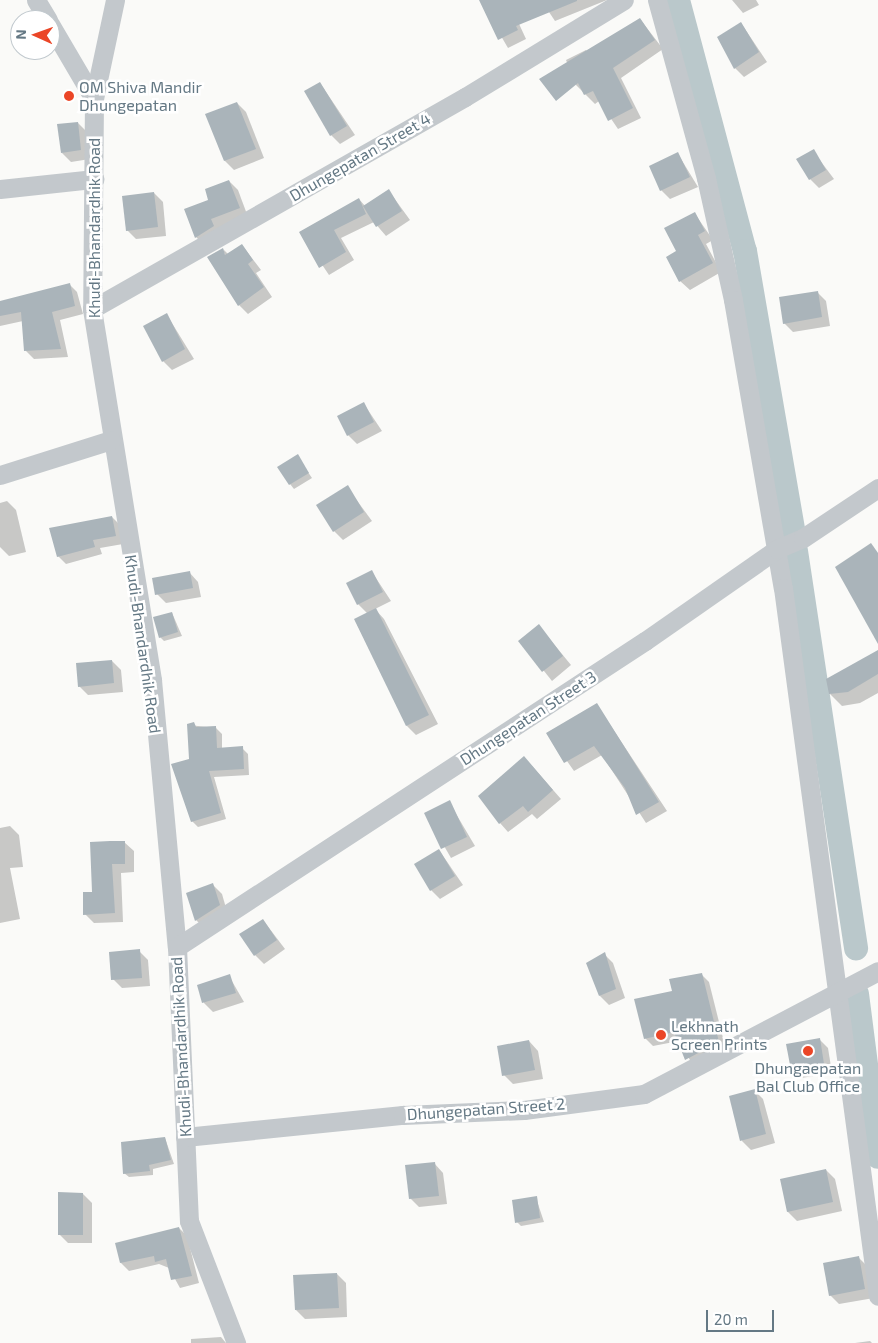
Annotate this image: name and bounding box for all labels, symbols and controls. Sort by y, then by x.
north arrow [10,10,60,60]
text: N [12,29,29,40]
place label: OM Shiva Mandir Dhungepatan [79,77,202,115]
marker: OM Shiva Mandir Dhungepatan [63,90,75,102]
street label: Dhungepatan Street 4 [286,109,434,205]
street label: Khudi-Bhandardhik Road [84,138,104,318]
street label: Khudi-Bhandardhik Road [121,553,165,735]
street label: Dhungepatan Street 3 [456,667,600,769]
street label: Khudi-Bhandardhik Road [167,956,195,1138]
place label: Lekhnath Screen Prints [671,1016,767,1054]
marker: Lekhnath Screen Prints [655,1029,667,1041]
marker: Dhungaepatan Bal Club Office [802,1045,814,1057]
place label: Dhungaepatan Bal Club Office [755,1058,861,1096]
street label: Dhungepatan Street 2 [406,1094,566,1124]
scale bar [708,1300,776,1332]
text: 20 m [714,1310,748,1328]

